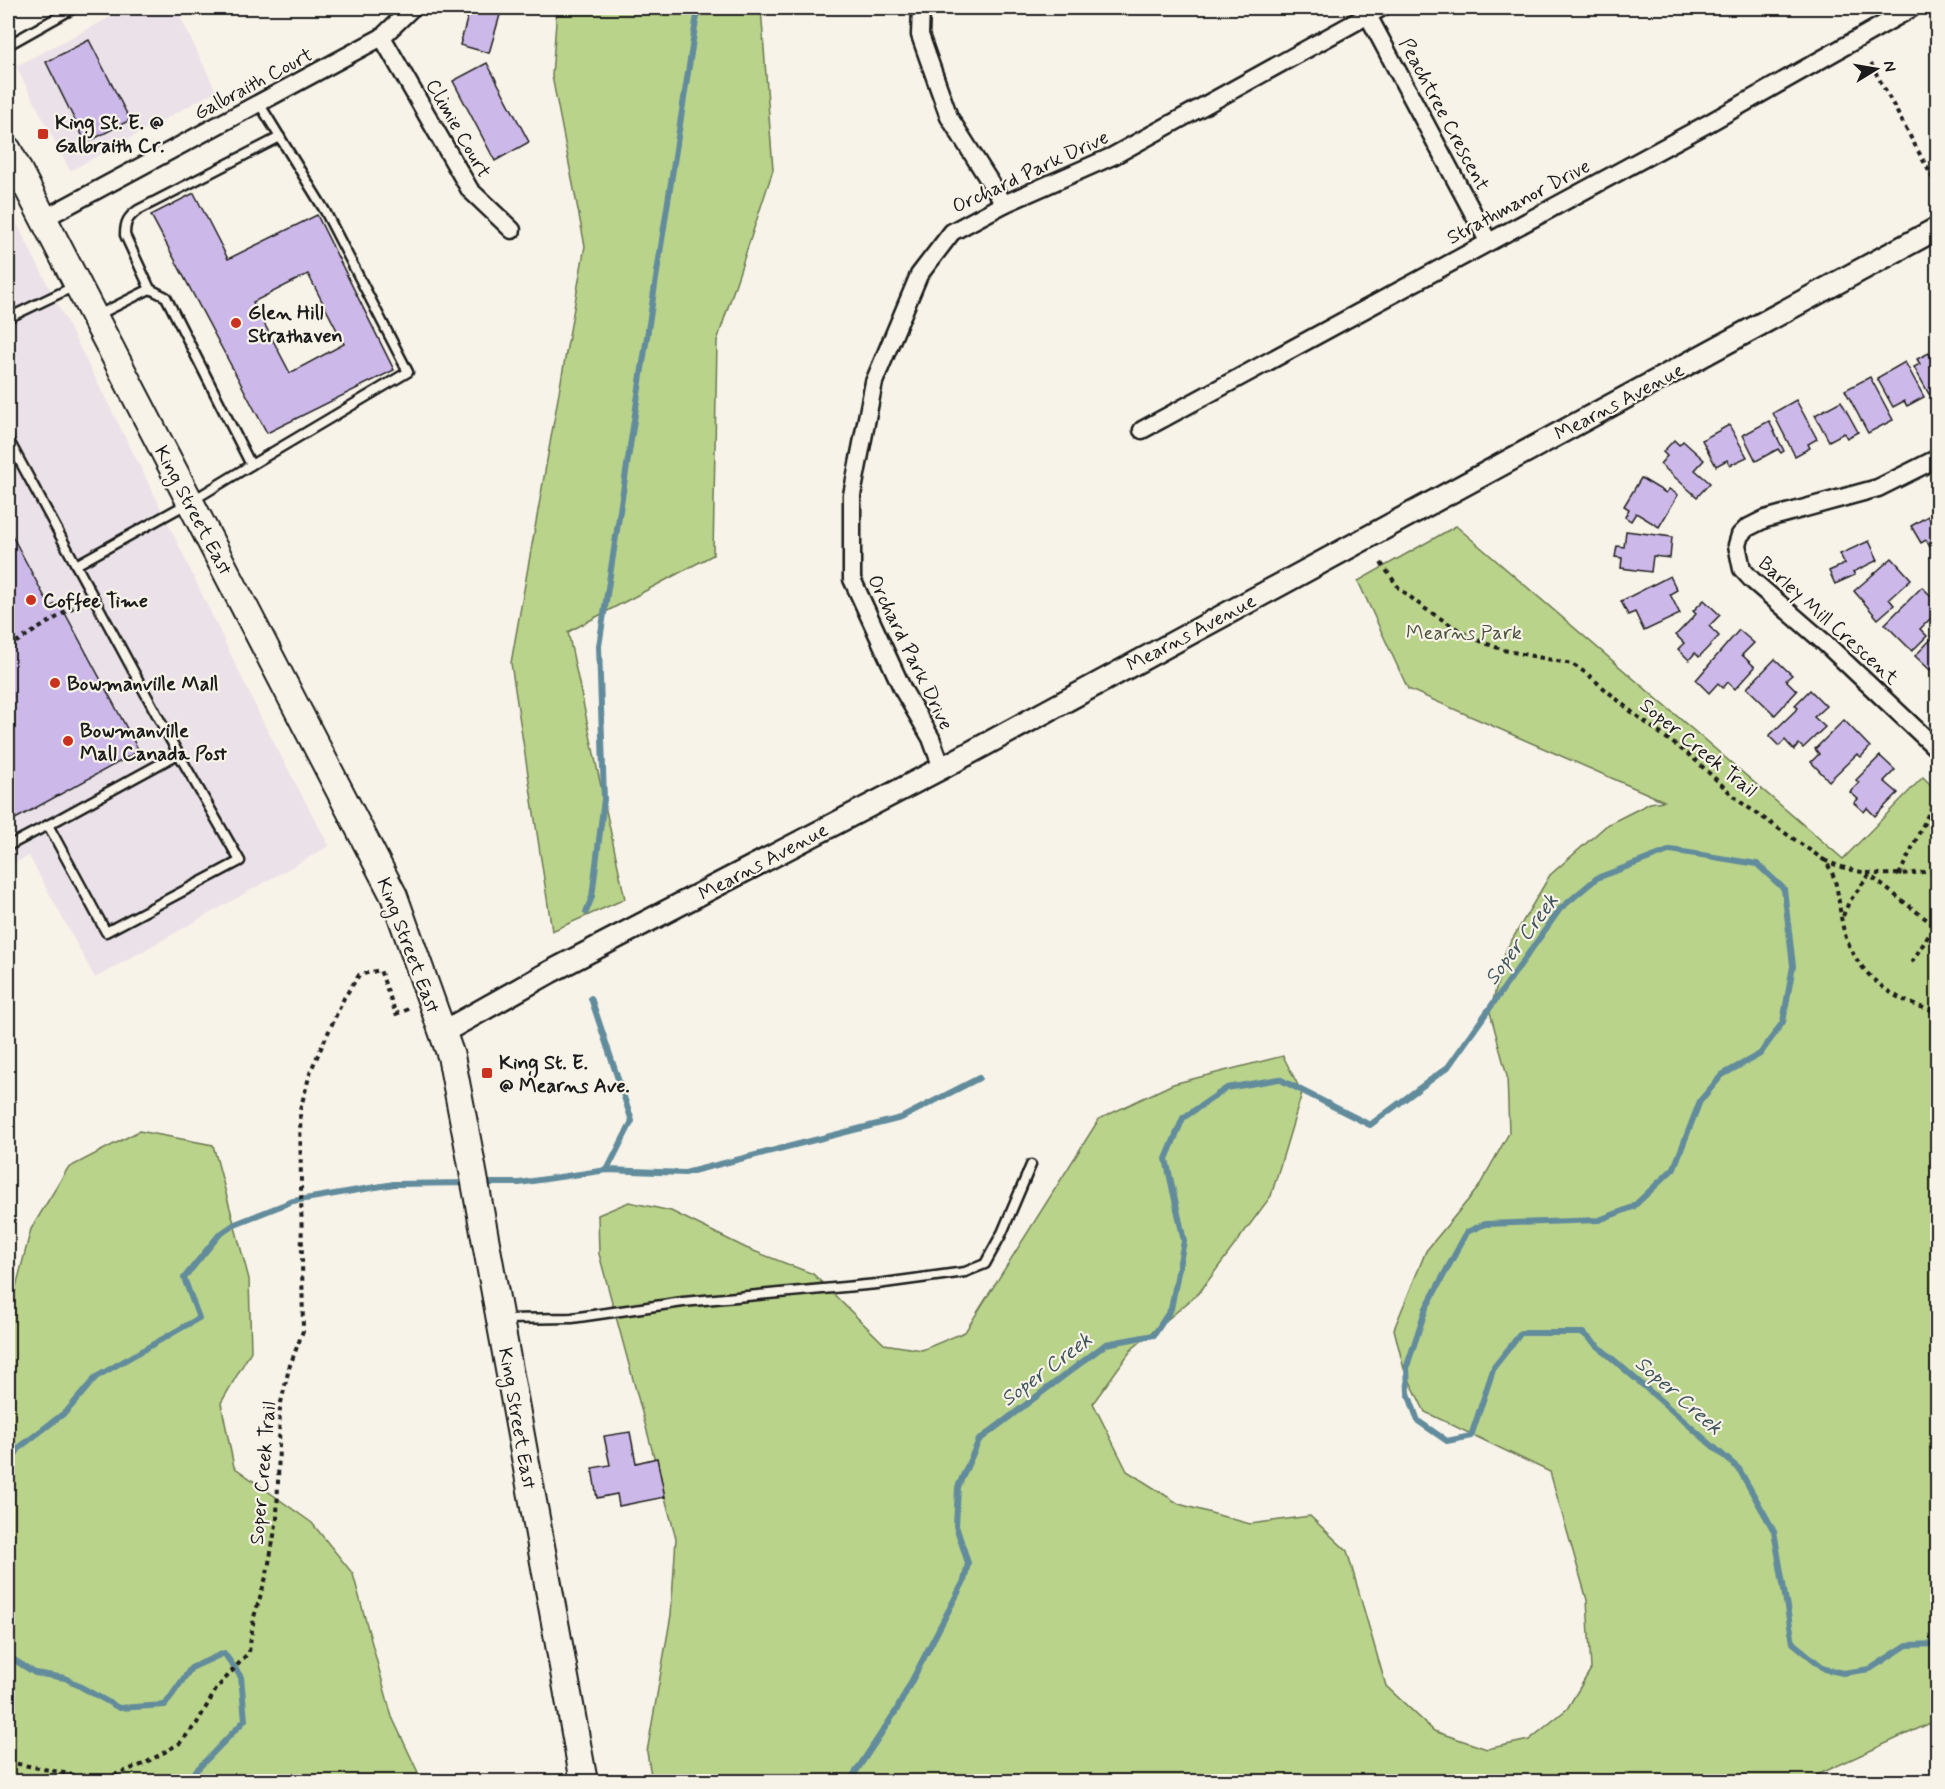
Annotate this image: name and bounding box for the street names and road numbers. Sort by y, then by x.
street label: Peachtree Crescent [1392,34,1495,196]
street label: Galbraith Court [190,42,318,127]
street label: Climie Court [418,74,497,183]
street label: Orchard Park Drive [948,124,1113,220]
street label: Strathmanor Drive [1442,153,1595,252]
street label: Mearns Avenue [1550,357,1689,448]
street label: King Street East [146,441,238,581]
street label: Barley Mill Crescent [1752,551,1904,692]
street label: Orchard Park Drive [860,570,959,735]
street label: Mearns Avenue [1122,588,1261,679]
street label: Soper Creek Trail [1634,692,1762,804]
street label: Mearns Avenue [694,817,833,908]
street label: King Street East [368,874,446,1018]
street label: King Street East [490,1345,542,1492]
street label: Soper Creek Trail [244,1400,283,1546]

